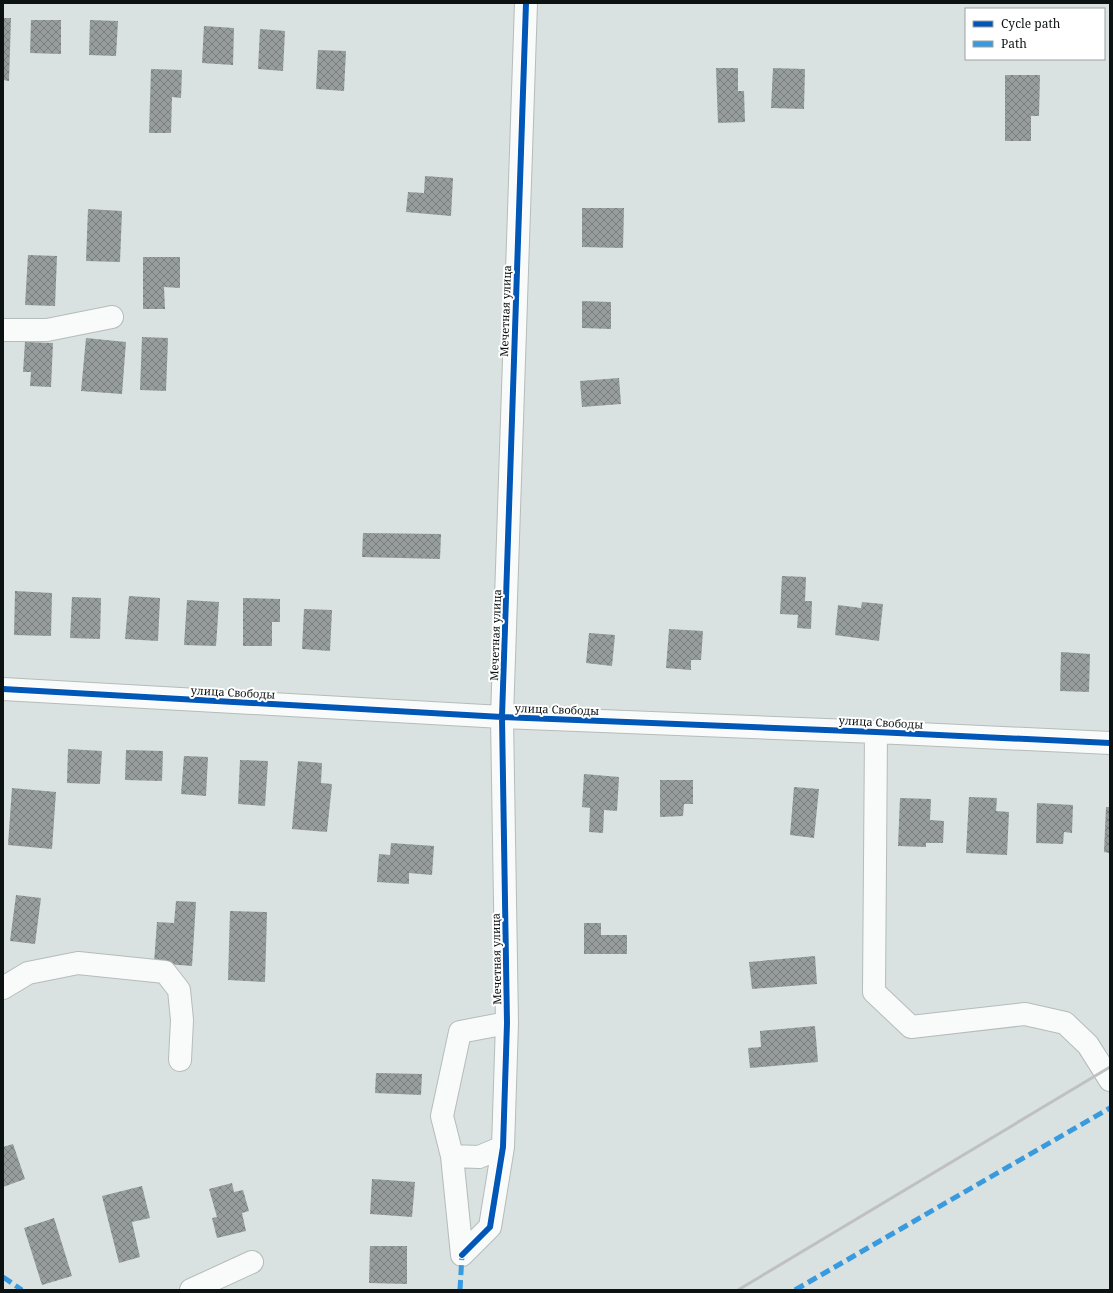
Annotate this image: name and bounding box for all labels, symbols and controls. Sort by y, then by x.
legend [965,8,1105,60]
text: Cycle path [1001,15,1061,32]
text: Path [1001,35,1027,52]
street label: Мечетная улица [496,265,514,357]
street label: Мечетная улица [486,589,504,681]
street label: улица Свободы [190,682,276,702]
street label: улица Свободы [514,700,600,718]
street label: улица Свободы [838,712,924,732]
street label: Мечетная улица [488,913,504,1005]

